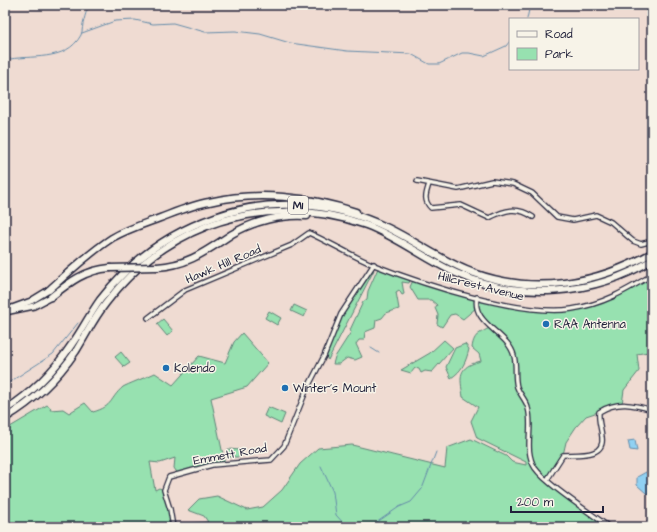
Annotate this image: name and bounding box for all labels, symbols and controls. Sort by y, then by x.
legend [509,18,639,70]
text: Road [545,26,573,43]
text: Park [545,46,573,63]
road number: M1 [288,196,308,214]
street label: Hawk Hill Road [183,241,264,288]
street label: Hillcrest Avenue [436,268,526,306]
place label: RAA Antenna [554,316,626,333]
marker: RAA Antenna [541,319,551,329]
place label: Kolendo [174,360,216,377]
marker: Kolendo [161,363,171,373]
place label: Winter's Mount [293,380,377,397]
marker: Winter's Mount [280,383,290,393]
street label: Emmett Road [192,440,268,469]
scale bar [511,488,603,514]
text: 200 m [517,494,554,511]

